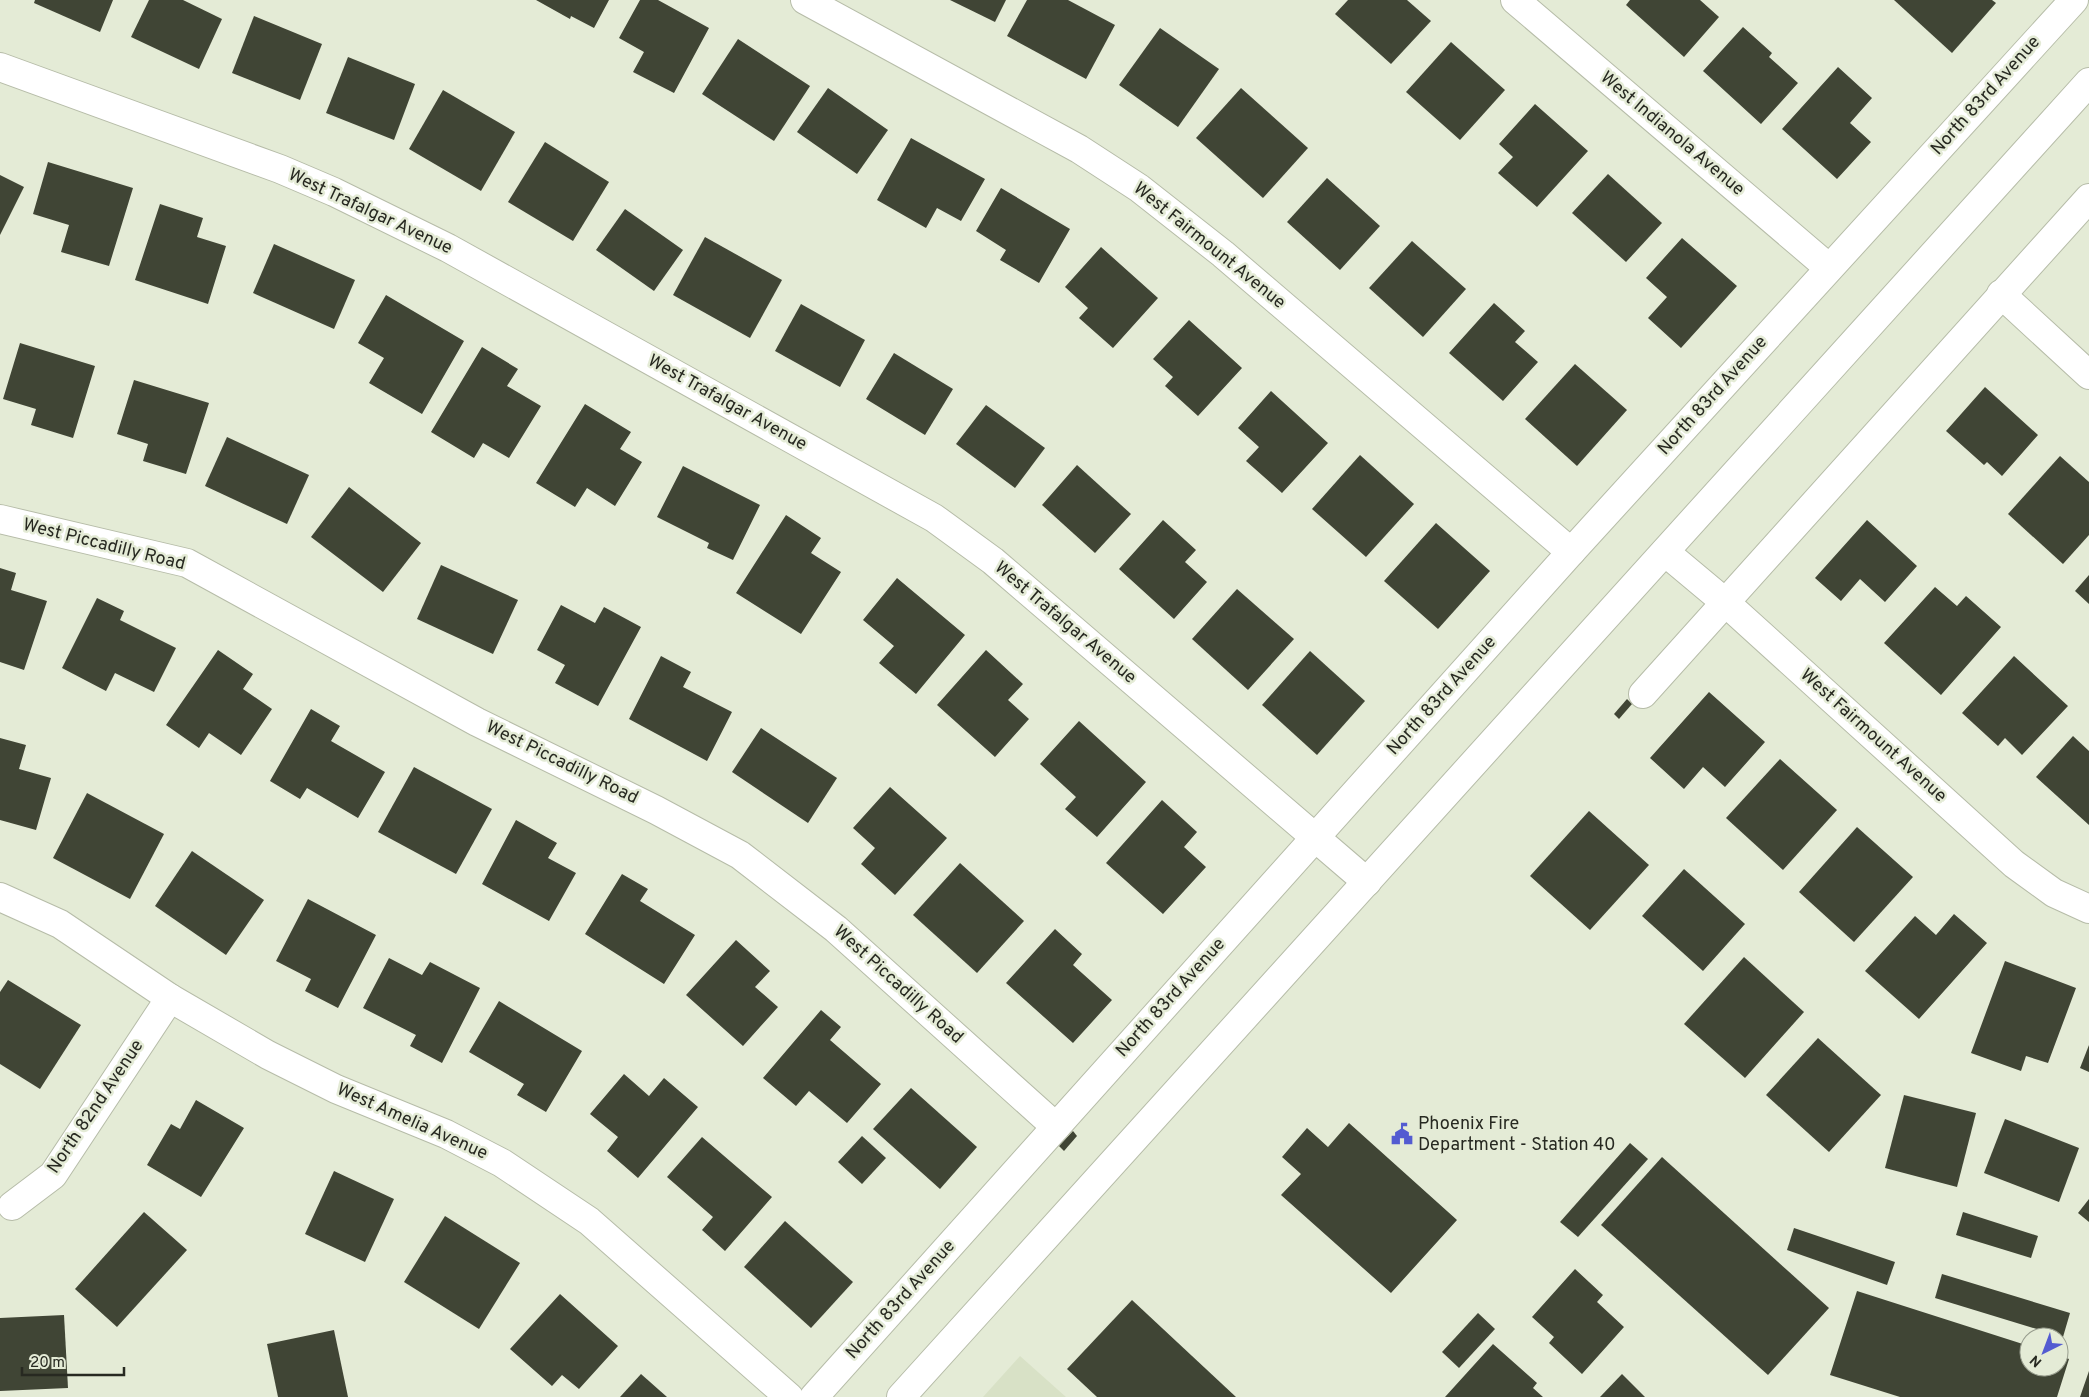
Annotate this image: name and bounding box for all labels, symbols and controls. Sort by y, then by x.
street label: North 83rd Avenue [1926,31,2046,161]
street label: West Indianola Avenue [1595,67,1749,201]
street label: West Trafalgar Avenue [284,164,456,260]
street label: West Fairmount Avenue [1128,177,1290,315]
street label: North 83rd Avenue [1653,331,1773,461]
street label: West Trafalgar Avenue [643,350,811,456]
street label: West Piccadilly Road [20,514,188,576]
street label: West Trafalgar Avenue [989,557,1141,689]
street label: North 83rd Avenue [1382,631,1502,761]
street label: West Fairmount Avenue [1795,664,1951,808]
street label: West Piccadilly Road [482,716,642,810]
street label: West Piccadilly Road [828,921,968,1049]
street label: North 83rd Avenue [1111,933,1231,1063]
street label: North 82nd Avenue [43,1036,149,1178]
street label: West Amelia Avenue [333,1078,491,1166]
place label: Phoenix Fire Department - Station 40 [1418,1113,1616,1157]
public building icon: Phoenix Fire Department - Station 40 [1389,1121,1415,1147]
street label: North 83rd Avenue [841,1235,961,1365]
north arrow [2019,1327,2069,1377]
scale bar [22,1344,125,1376]
text: N [2027,1351,2046,1370]
text: 20 m [30,1354,65,1373]

